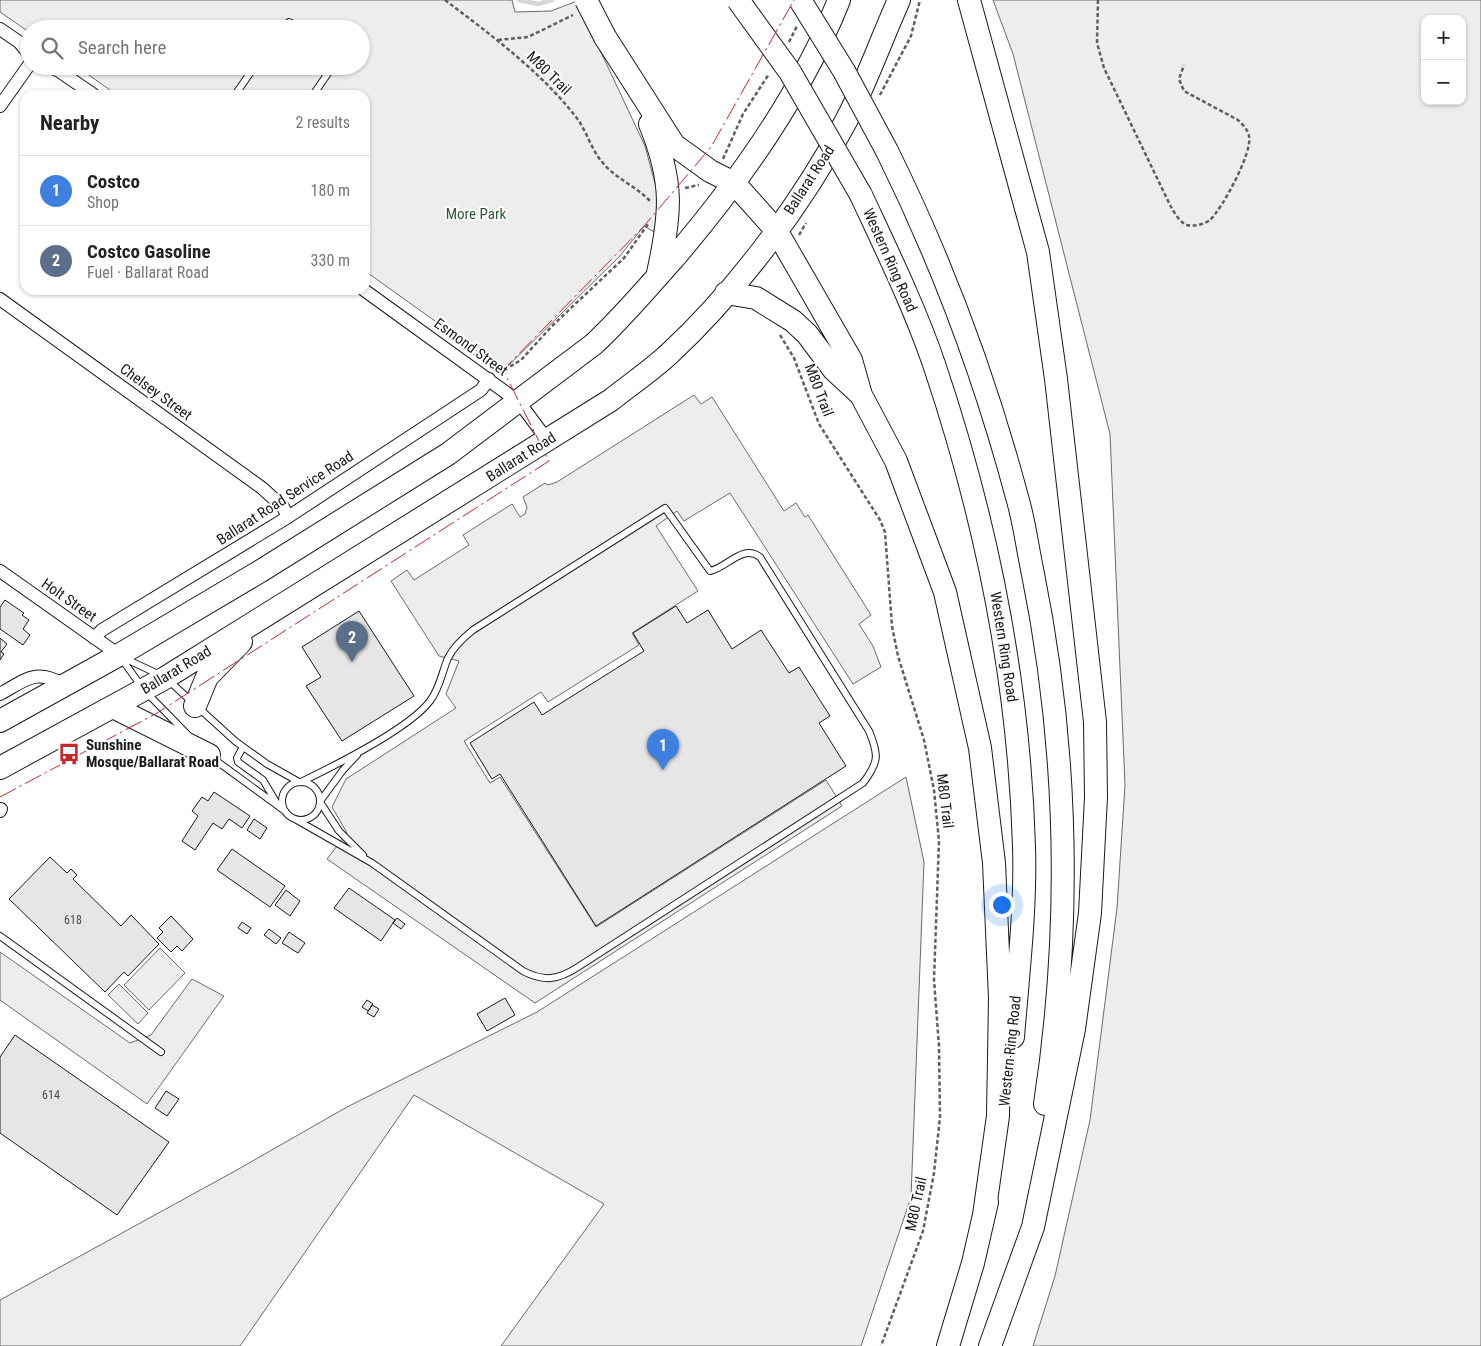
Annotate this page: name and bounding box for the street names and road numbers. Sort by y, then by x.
street label: M80 Trail [523,47,575,99]
street label: Ballarat Road [780,142,838,218]
street label: Western Ring Road [859,205,921,315]
street label: Esmond Street [431,314,511,380]
street label: Chelsey Street [116,360,196,424]
street label: M80 Trail [801,361,837,419]
street label: Ballarat Road [483,428,559,486]
street label: Ballarat Road Service Road [213,447,357,549]
street label: Holt Street [38,574,100,626]
street label: Western Ring Road [986,591,1022,703]
street label: Ballarat Road [138,642,214,698]
street label: M80 Trail [933,773,957,829]
street label: Western Ring Road [995,995,1025,1107]
street label: M80 Trail [901,1175,931,1233]

